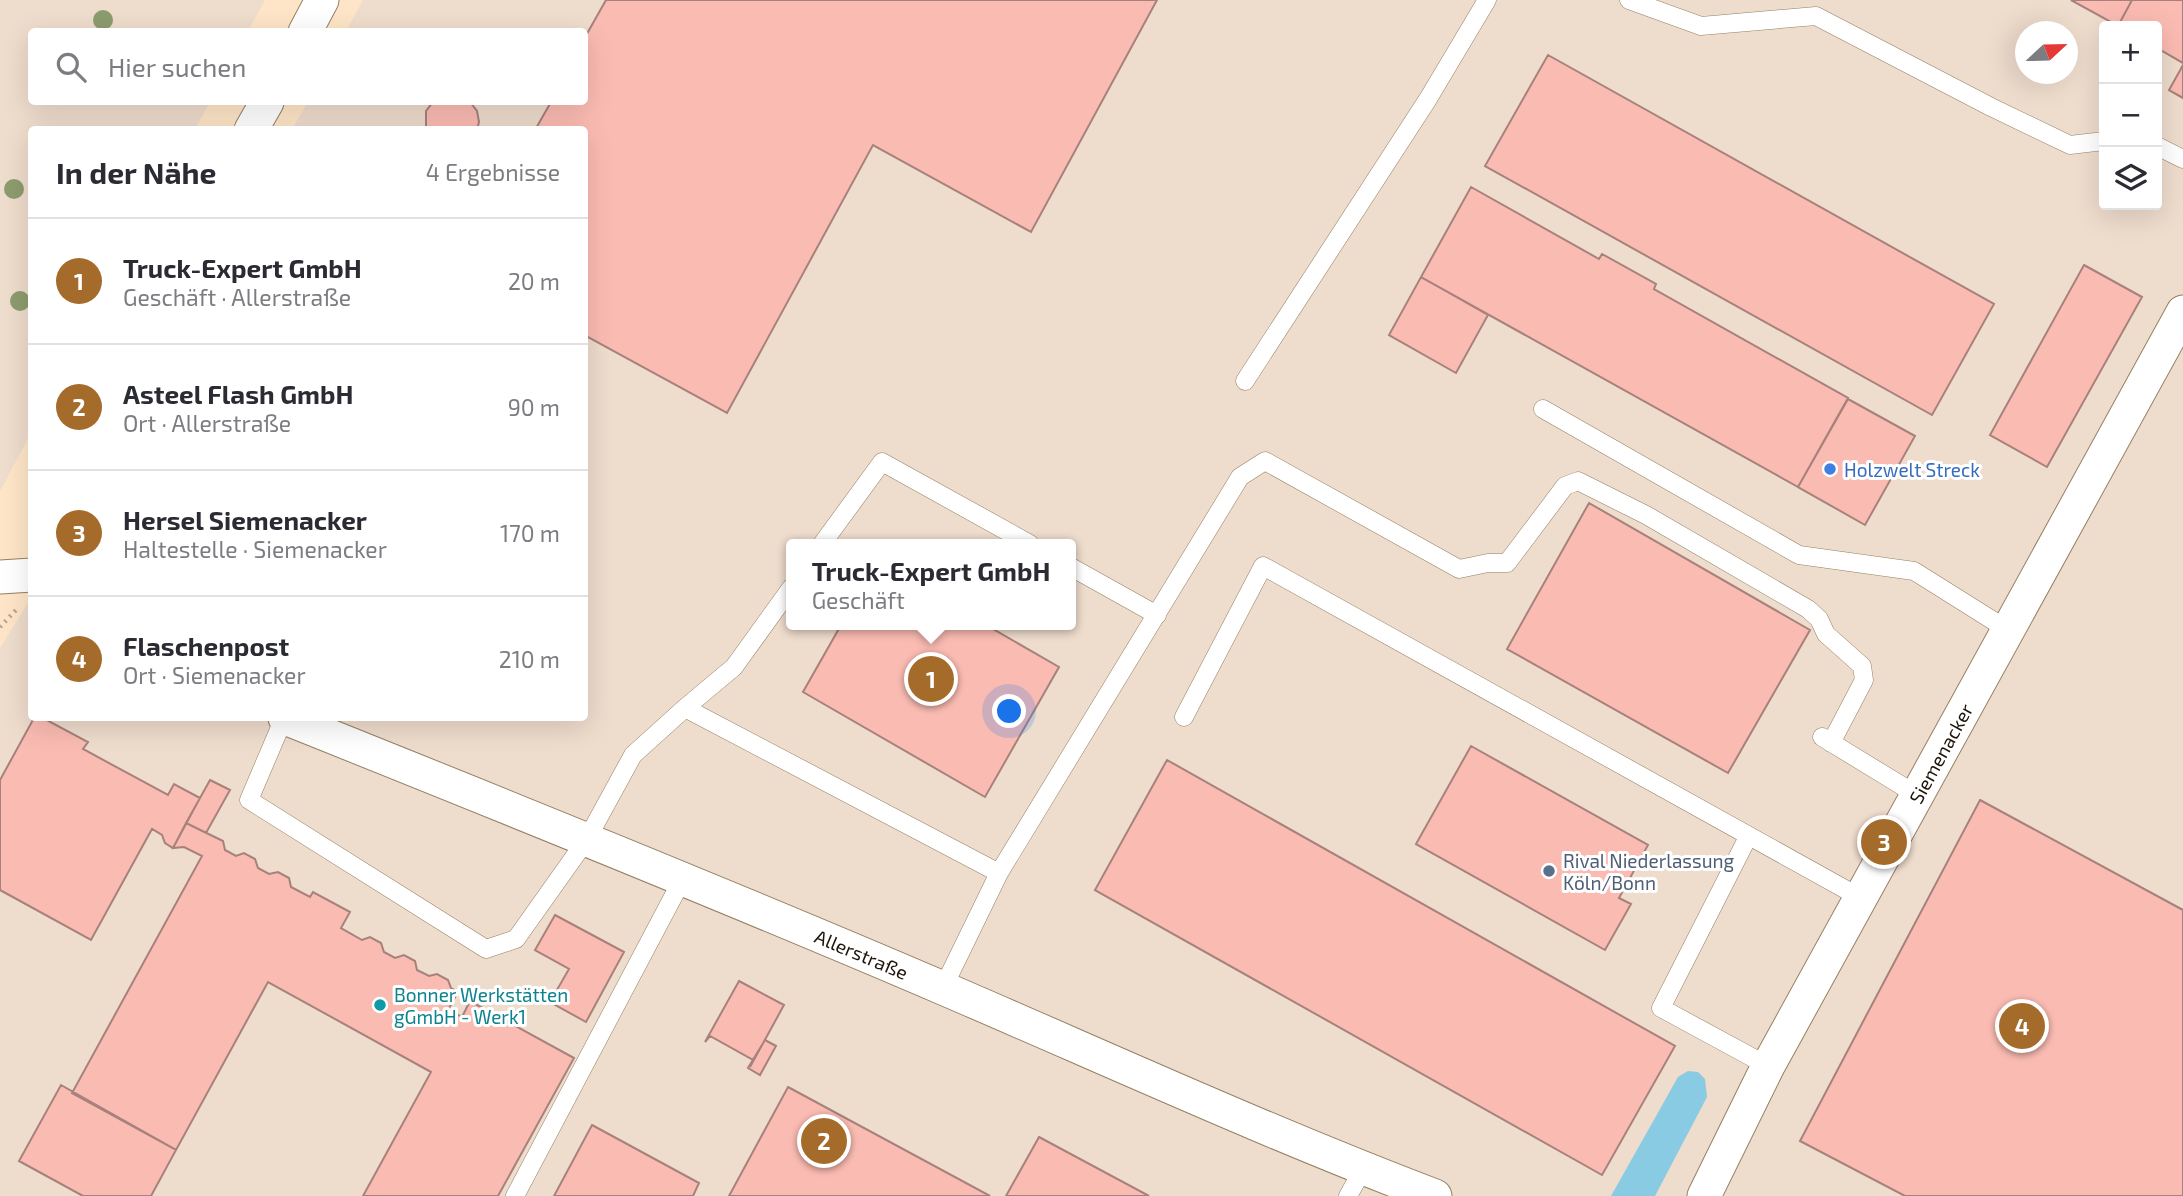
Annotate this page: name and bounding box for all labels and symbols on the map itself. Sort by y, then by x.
north arrow [2015,21,2078,84]
place label: Holzwelt Streck [1844,458,1980,481]
marker: Holzwelt Streck [1822,461,1838,477]
pin: 1 [908,653,954,705]
your location [992,694,1026,728]
street label: Siemenacker [1903,699,1977,807]
pin: 3 [1861,816,1907,868]
place label: Rival Niederlassung Köln/Bonn [1563,849,1735,894]
marker: Rival Niederlassung Köln/Bonn [1541,863,1557,879]
street label: Allerstraße [812,924,912,983]
place label: Bonner Werkstätten gGmbH - Werk1 [394,983,568,1028]
marker: Bonner Werkstätten gGmbH - Werk1 [372,997,388,1013]
pin: 4 [1999,1000,2045,1052]
pin: 2 [801,1115,847,1167]

